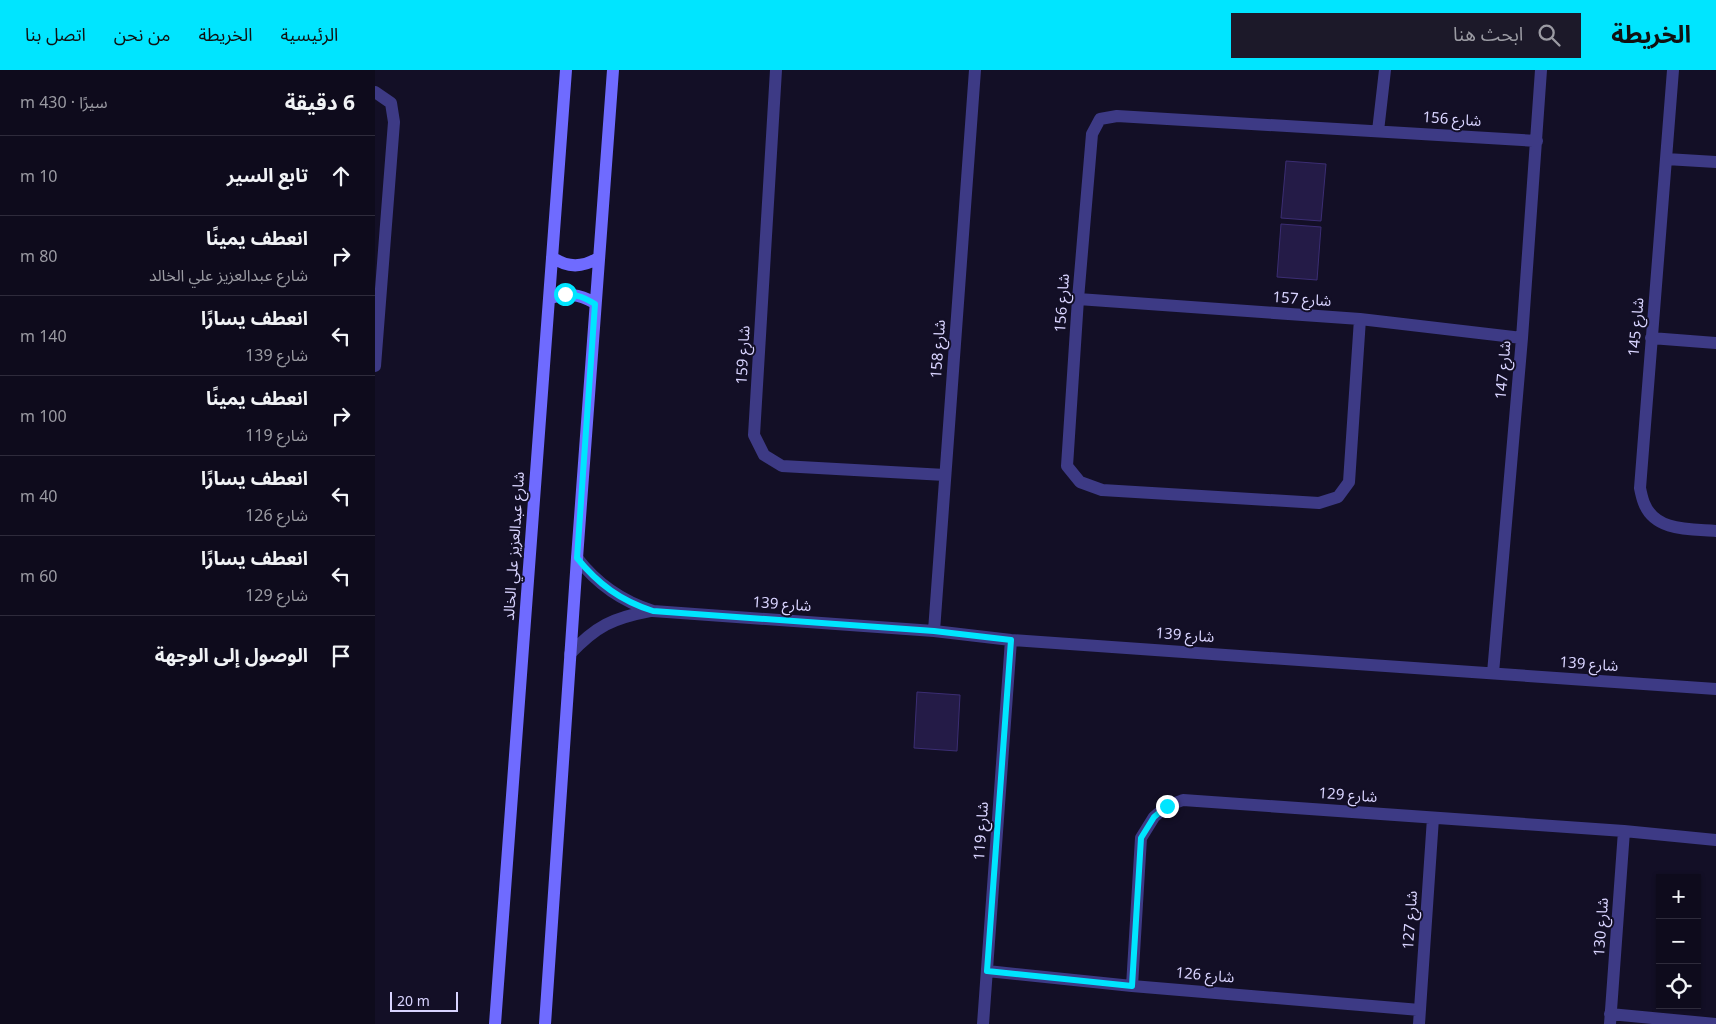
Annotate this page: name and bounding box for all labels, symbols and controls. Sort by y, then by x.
search box [1231,13,1581,58]
text: الخريطة [1611,17,1691,50]
text: ابحث هنا [1453,21,1523,47]
icon: search [1535,21,1563,49]
text: اتصل بنا [25,22,86,46]
text: من نحن [114,22,171,46]
text: الخريطة [199,22,252,46]
text: الرئيسية [280,22,338,46]
text: 6 دقيقة [285,88,355,116]
text: سيرًا · 430 m [20,91,107,113]
street label: شارع 156 [1422,106,1482,133]
text: تابع السير [227,162,308,188]
icon: ahead [327,162,355,190]
text: 10 m [20,165,57,187]
text: انعطف يمينًا [206,225,308,251]
icon: right [327,242,355,270]
text: 80 m [20,245,57,267]
text: شارع عبدالعزيز علي الخالد [149,264,308,286]
street label: شارع 156 [1049,273,1076,333]
route start [554,283,577,306]
street label: شارع 157 [1272,286,1332,313]
street label: شارع 145 [1622,296,1651,357]
text: انعطف يسارًا [201,305,308,331]
street label: شارع 158 [925,319,952,379]
icon: left [327,322,355,350]
text: 140 m [20,325,67,347]
street label: شارع 159 [730,325,757,385]
street label: شارع 147 [1489,339,1518,400]
text: شارع 139 [245,344,308,366]
text: انعطف يمينًا [206,385,308,411]
icon: right [327,402,355,430]
text: 100 m [20,405,67,427]
text: شارع 119 [245,424,308,446]
text: انعطف يسارًا [201,465,308,491]
street label: شارع عبدالعزيز علي الخالد [498,471,531,621]
icon: left [327,482,355,510]
text: 40 m [20,485,57,507]
text: شارع 126 [245,504,308,526]
text: انعطف يسارًا [201,545,308,571]
icon: left [327,562,355,590]
text: 60 m [20,565,57,587]
text: شارع 129 [245,584,308,606]
street label: شارع 139 [752,591,812,618]
street label: شارع 139 [1155,622,1215,649]
text: الوصول إلى الوجهة [155,642,308,668]
icon: arrive [327,642,355,670]
street label: شارع 139 [1559,651,1619,678]
street label: شارع 129 [1318,782,1378,809]
route end [1156,795,1179,818]
street label: شارع 119 [968,801,995,861]
map controls [1656,874,1701,1009]
button: + [1656,874,1701,919]
street label: شارع 127 [1397,890,1424,950]
street label: شارع 130 [1588,897,1615,957]
button: − [1656,919,1701,964]
street label: شارع 126 [1175,961,1236,990]
button: locate [1656,964,1701,1009]
scale bar [390,989,457,1012]
text: 20 m [397,991,430,1010]

